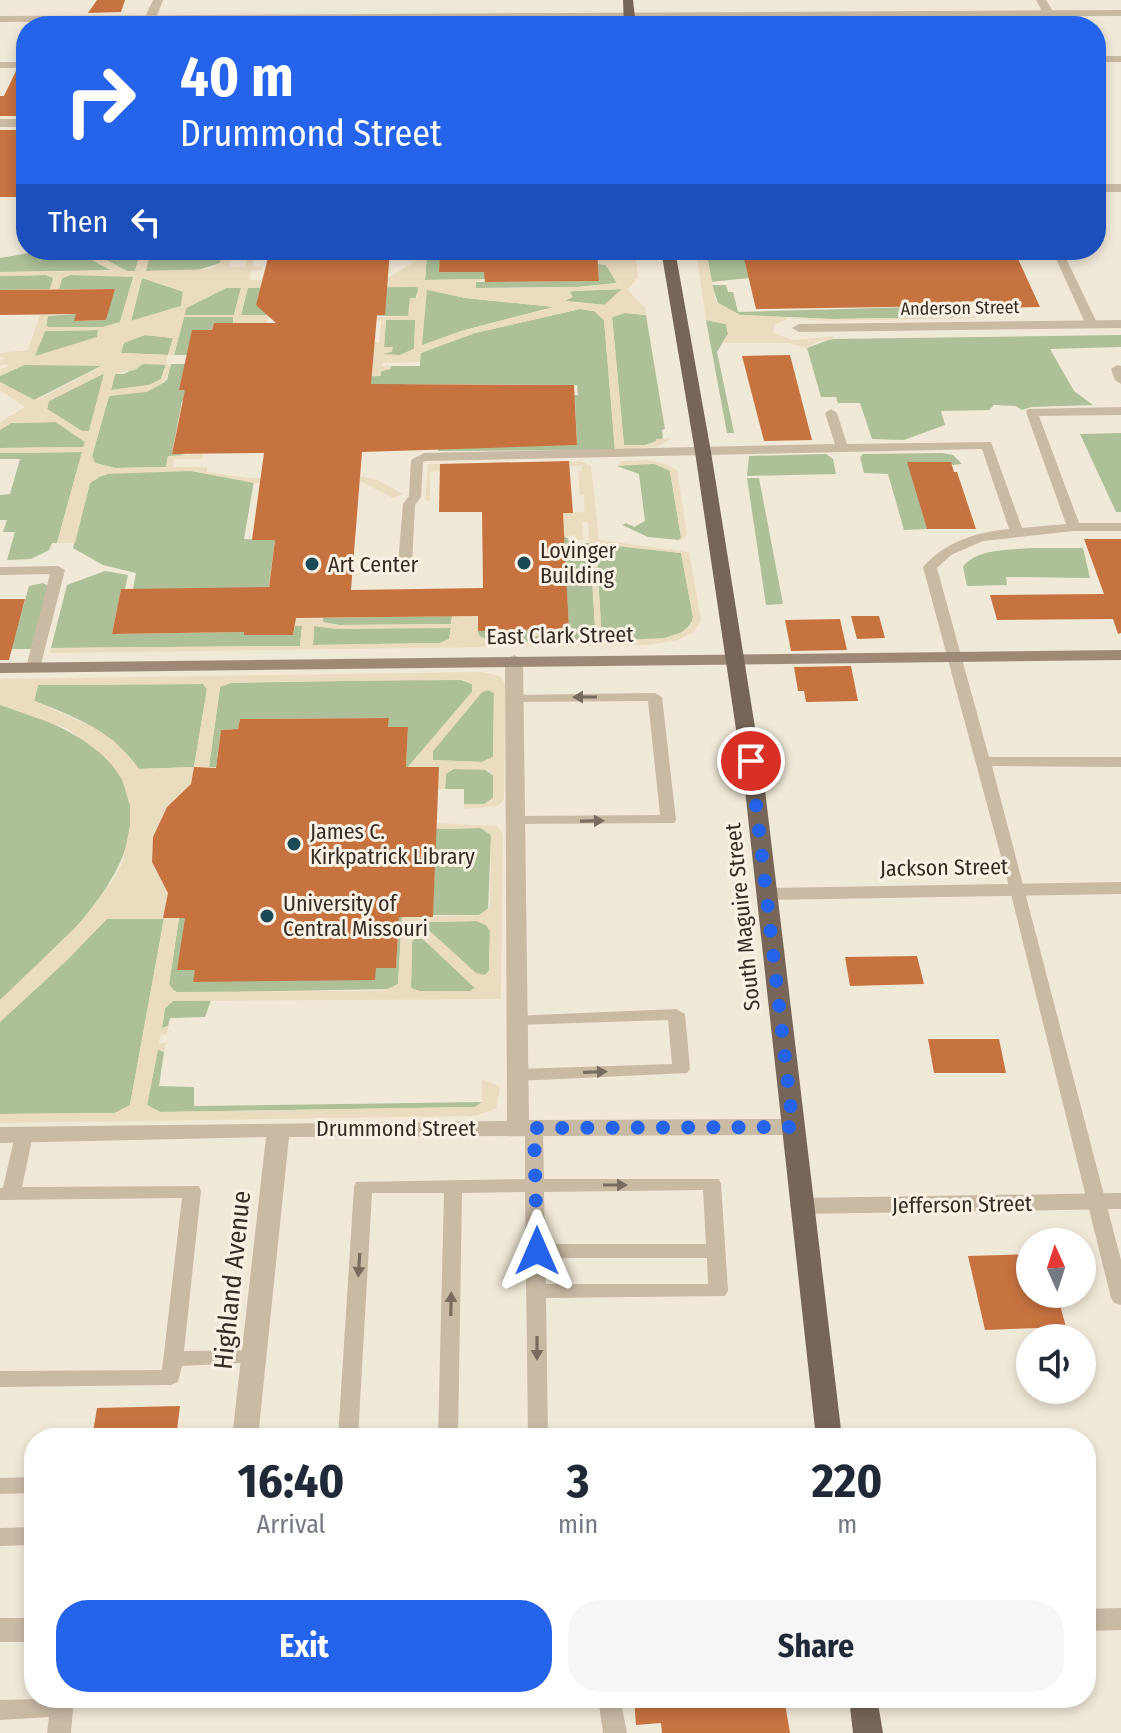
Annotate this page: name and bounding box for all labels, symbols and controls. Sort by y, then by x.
text: 40 m [180,44,294,111]
icon: right [48,48,152,152]
text: Drummond Street [180,112,442,156]
icon: left [124,200,168,244]
text: Then [48,204,108,240]
street label: Anderson Street [900,296,1020,320]
place label: Lovinger Building [540,537,617,589]
place label: Art Center [328,551,419,578]
marker: Lovinger Building [515,554,533,572]
marker: Art Center [303,555,321,573]
street label: East Clark Street [486,621,635,650]
one-way arrow [572,691,597,703]
pin [717,727,785,795]
icon: arrive [729,739,773,783]
one-way arrow [580,815,605,827]
place label: James C. Kirkpatrick Library [310,818,475,870]
street label: South Maguire Street [719,821,766,1012]
marker: James C. Kirkpatrick Library [285,835,303,853]
street label: Jackson Street [880,853,1009,882]
place label: University of Central Missouri [283,890,428,942]
marker: University of Central Missouri [258,907,276,925]
one-way arrow [583,1066,608,1079]
street label: Drummond Street [316,1115,477,1142]
one-way arrow [603,1179,628,1191]
street label: Highland Avenue [208,1189,257,1371]
street label: Jefferson Street [892,1190,1033,1219]
position arrow [495,1209,579,1293]
north arrow [1016,1228,1096,1308]
map controls [1016,1228,1096,1404]
one-way arrow [352,1253,365,1278]
one-way arrow [445,1291,457,1316]
button: sound [1016,1324,1096,1404]
one-way arrow [531,1336,543,1361]
text: 16:40 [238,1452,345,1510]
text: 3 [567,1452,590,1510]
text: 220 [812,1452,882,1510]
text: Arrival [257,1509,325,1540]
text: min [558,1509,598,1540]
text: m [837,1509,857,1540]
button: Exit [56,1600,552,1692]
button: Share [568,1600,1064,1692]

